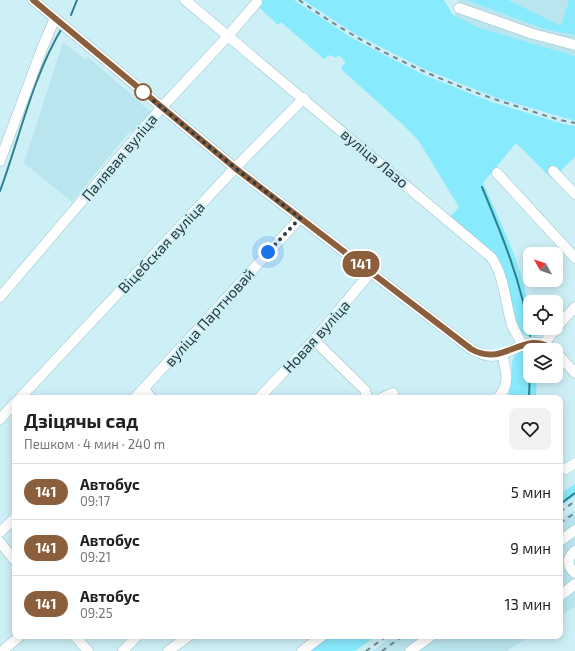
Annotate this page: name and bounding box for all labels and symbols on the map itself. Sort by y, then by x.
unlabelled marker [134,83,152,101]
street label: Палявая вуліца [77,110,161,205]
street label: вуліца Лазо [337,125,412,192]
street label: Віцебская вуліца [114,197,209,297]
your location [258,242,278,262]
north arrow [523,247,563,287]
line badge: 141 [338,251,384,277]
street label: вуліца Партновай [160,264,258,370]
street label: Новая вуліца [279,296,354,377]

